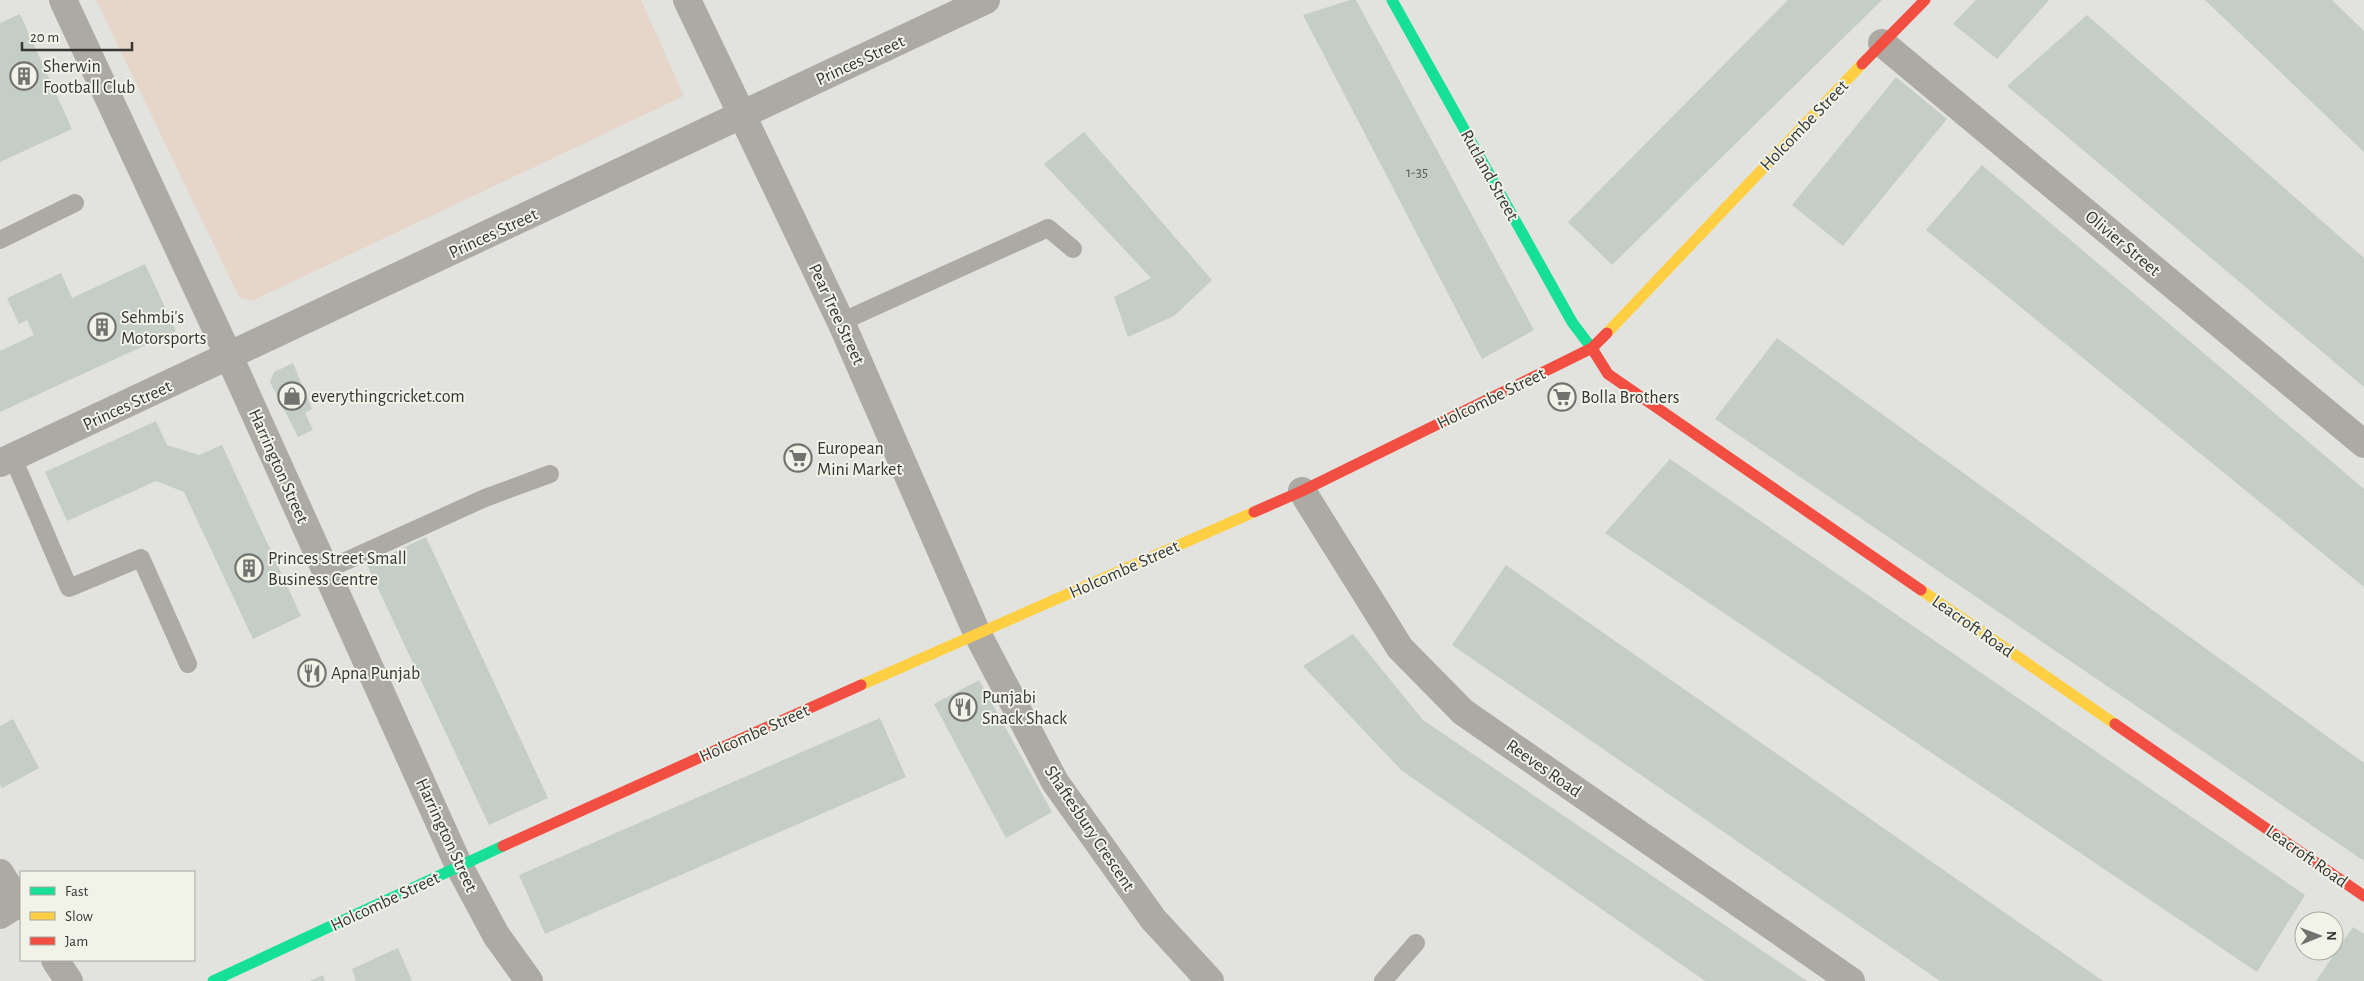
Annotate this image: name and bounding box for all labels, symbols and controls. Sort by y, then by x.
scale bar [22,20,132,52]
text: 20 m [30,30,59,45]
street label: Princes Street [813,32,908,89]
place label: Sherwin Football Club [43,58,135,97]
building icon: Sherwin Football Club [9,61,39,91]
street label: Holcombe Street [1757,77,1852,174]
street label: Rutland Street [1457,127,1522,224]
house number: 1-35 [1406,165,1428,180]
street label: Princes Street [446,205,541,262]
street label: Olivier Street [2081,207,2163,280]
street label: Pear Tree Street [805,261,867,368]
place label: Sehmbi's Motorsports [121,309,206,348]
building icon: Sehmbi's Motorsports [87,312,117,342]
street label: Holcombe Street [1434,365,1549,433]
street label: Princes Street [80,377,175,434]
shop icon: everythingcricket.com [277,381,307,411]
supermarket icon: Bolla Brothers [1547,382,1577,412]
place label: everythingcricket.com [311,388,465,406]
place label: Bolla Brothers [1581,389,1680,407]
street label: Harrington Street [245,407,311,526]
place label: European Mini Market [817,440,902,479]
supermarket icon: European Mini Market [783,443,813,473]
street label: Holcombe Street [1067,538,1182,602]
place label: Princes Street Small Business Centre [268,550,407,589]
building icon: Princes Street Small Business Centre [234,553,264,583]
street label: Leacroft Road [1928,592,2016,661]
restaurant icon: Apna Punjab [297,658,327,688]
place label: Apna Punjab [331,665,420,683]
place label: Punjabi Snack Shack [982,689,1068,728]
restaurant icon: Punjabi Snack Shack [948,692,978,722]
street label: Holcombe Street [697,702,812,766]
street label: Reeves Road [1503,736,1584,801]
street label: Shaftesbury Crescent [1041,763,1138,895]
street label: Harrington Street [412,776,480,895]
street label: Leacroft Road [2262,822,2350,891]
street label: Holcombe Street [328,869,443,935]
legend [20,871,195,961]
text: Fast [65,884,89,899]
text: Slow [65,909,93,924]
north arrow [2294,911,2344,961]
text: N [2324,931,2338,941]
text: Jam [65,934,88,949]

